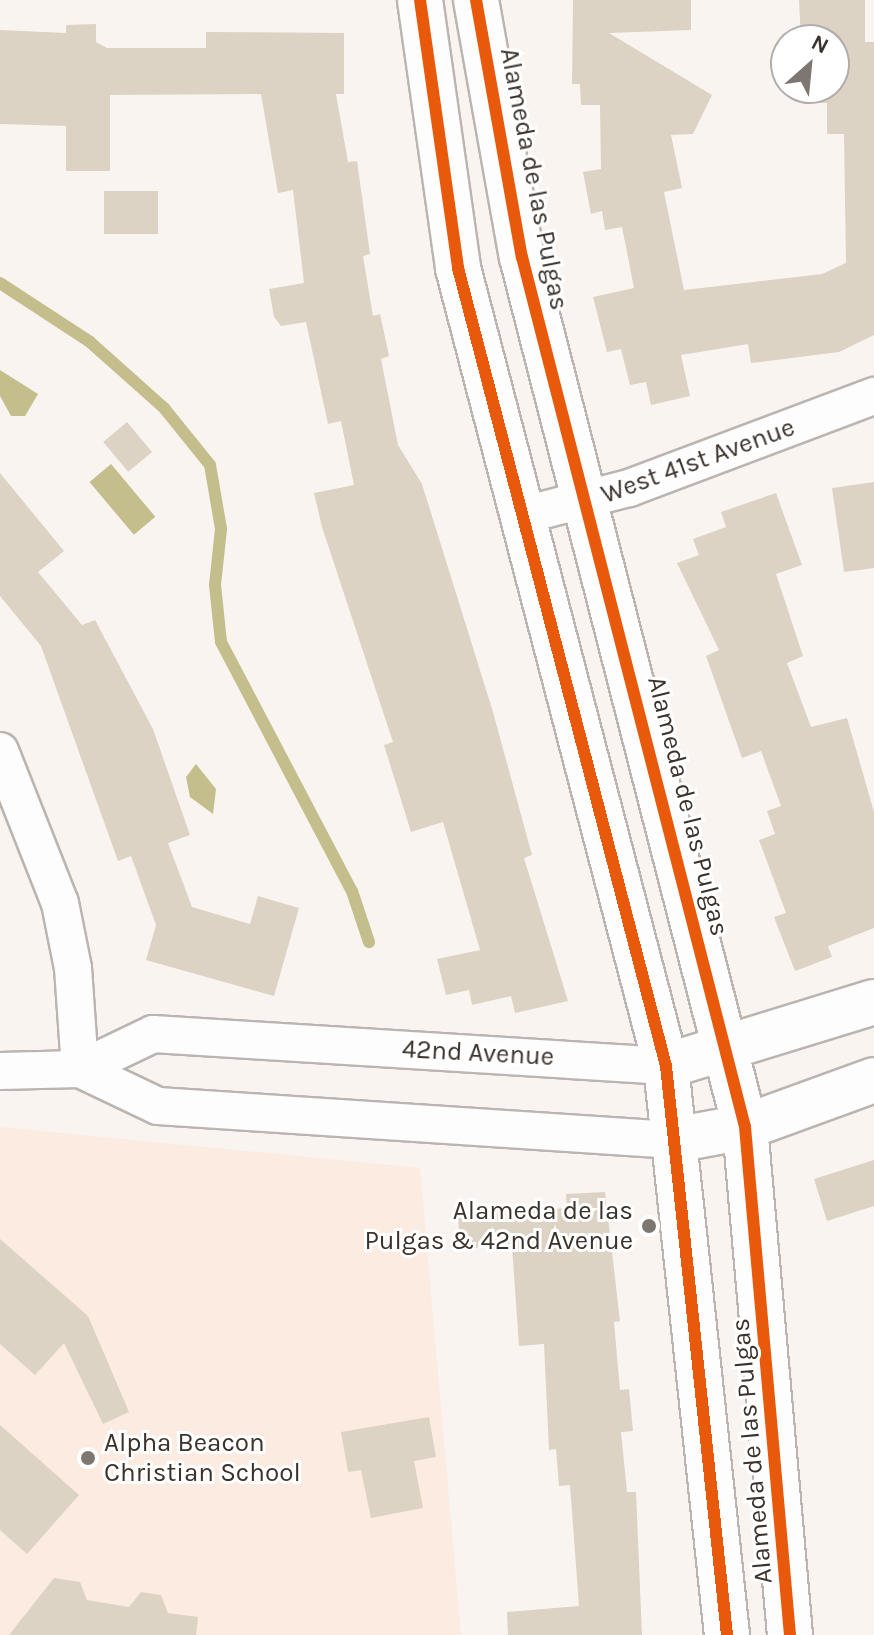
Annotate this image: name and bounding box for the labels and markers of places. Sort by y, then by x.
place label: Alameda de las Pulgas & 42nd Avenue [364,1195,633,1256]
marker: Alameda de las Pulgas & 42nd Avenue [640,1217,658,1235]
place label: Alpha Beacon Christian School [104,1427,301,1488]
marker: Alpha Beacon Christian School [79,1449,97,1467]

